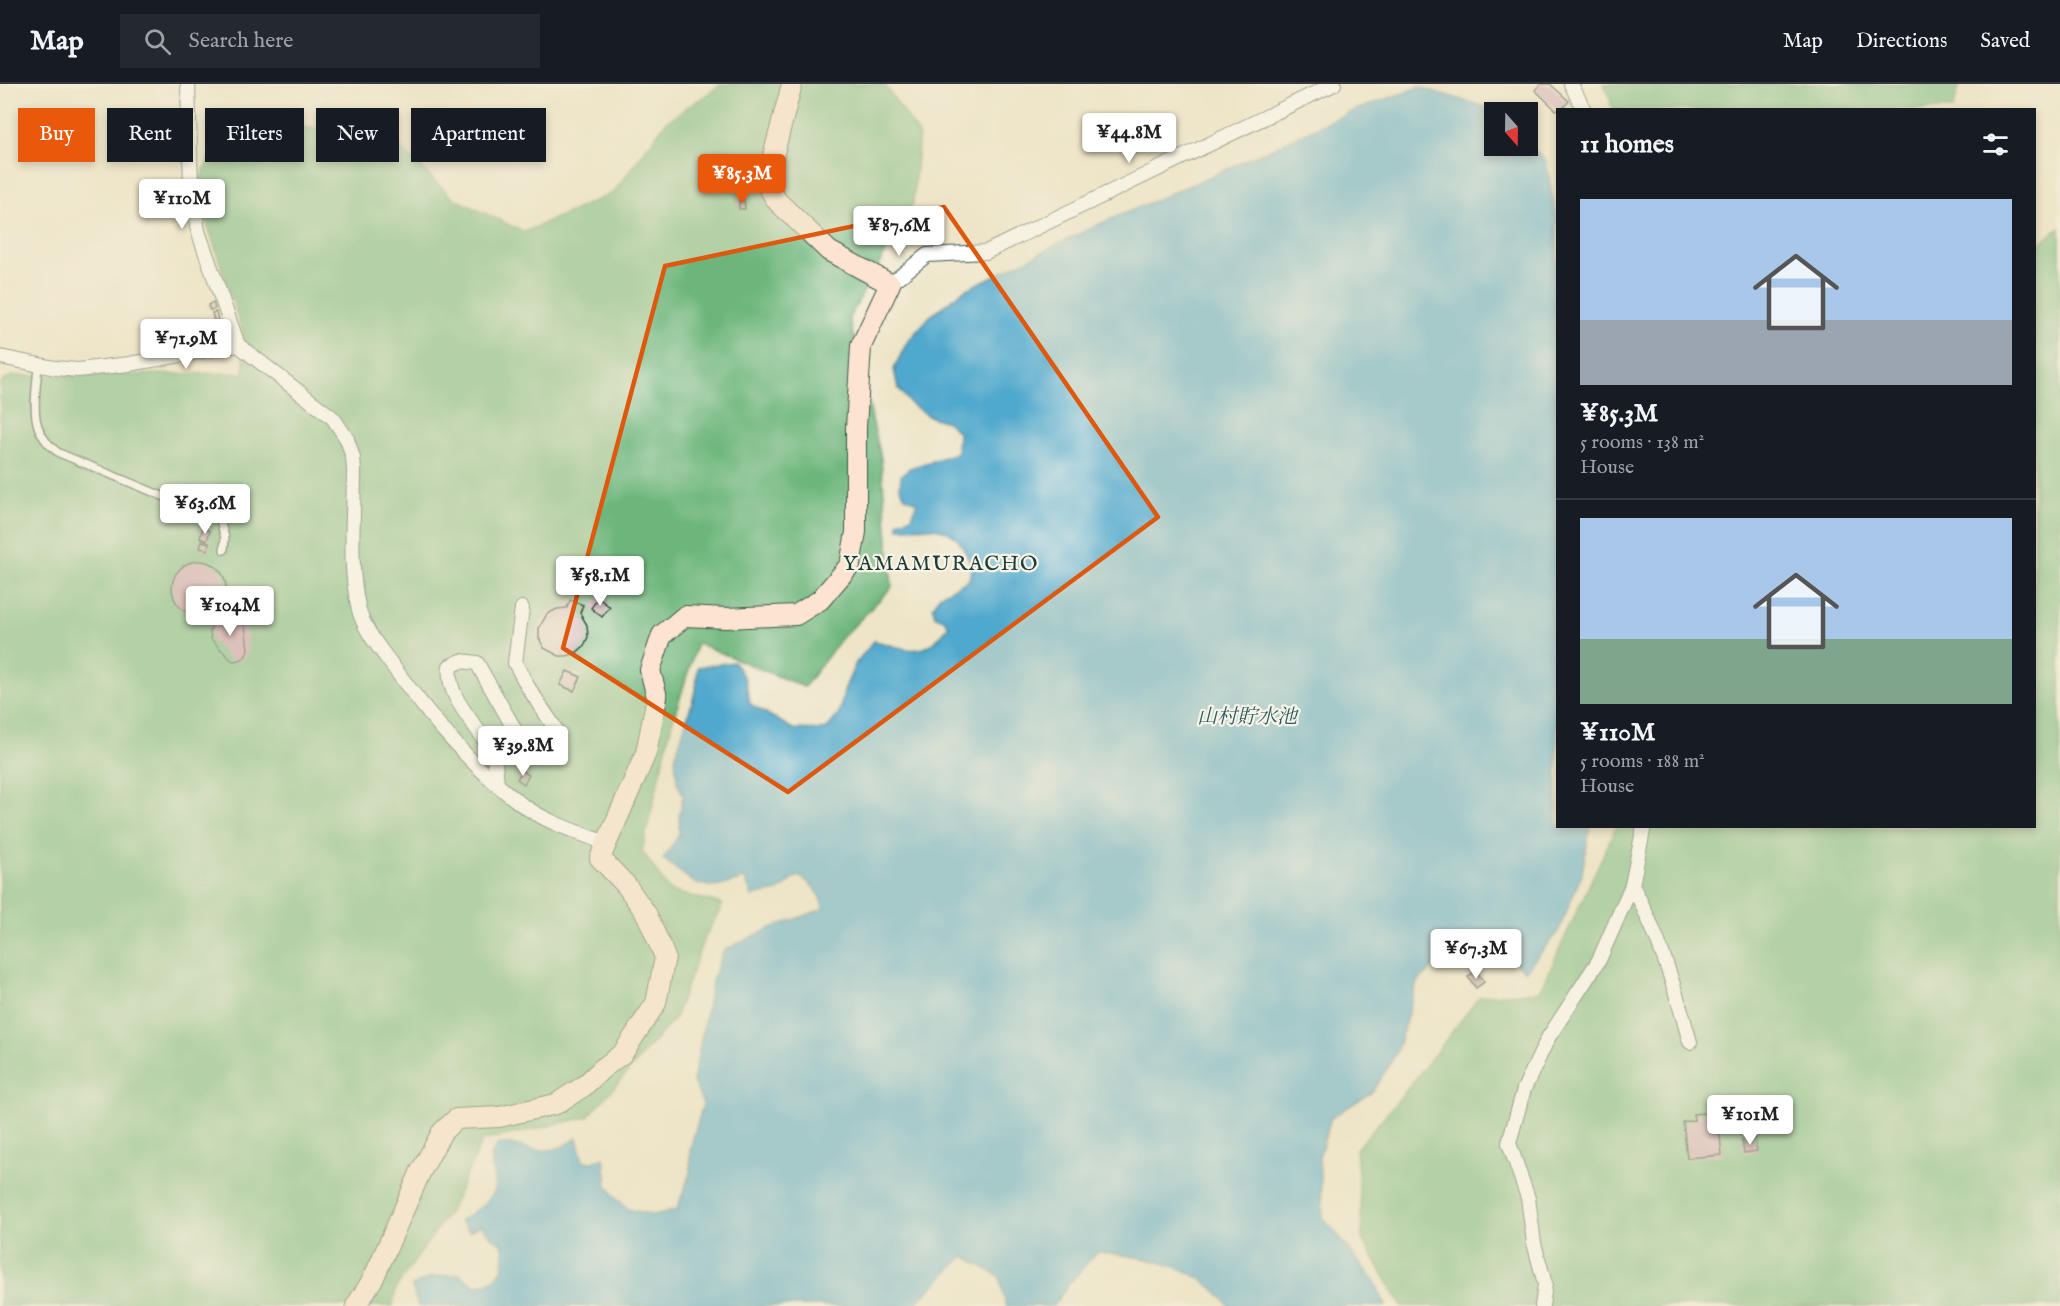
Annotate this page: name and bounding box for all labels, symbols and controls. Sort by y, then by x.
search box [120,14,540,68]
text: Map [30,24,84,59]
icon: search [141,25,174,58]
text: Search here [189,27,293,55]
text: Map [1783,28,1823,55]
text: Directions [1856,28,1947,55]
text: Saved [1980,28,2030,55]
north arrow [1484,102,1538,156]
map controls [1484,102,1538,156]
chip: Buy [18,108,95,162]
chip: Rent [107,108,193,162]
chip: Filters [205,108,304,162]
chip: New [316,108,399,162]
chip: Apartment [411,108,546,162]
pin: ¥44.8M [1080,113,1178,164]
text: ¥44.8M [1096,120,1162,145]
text: 11 homes [1580,128,1674,161]
icon: filters [1979,128,2012,161]
pin: ¥85.3M [693,154,791,205]
text: ¥85.3M [712,161,772,186]
pin: ¥110M [140,179,224,230]
text: ¥110M [153,186,211,211]
pin: ¥87.6M [850,206,948,257]
text: ¥87.6M [867,213,931,238]
icon: home [1742,238,1850,346]
pin: ¥71.9M [137,319,235,370]
text: ¥71.9M [154,326,218,351]
text: ¥85.3M [1580,397,1658,430]
text: 5 rooms · 138 m² [1580,430,1704,455]
text: House [1580,455,1634,480]
pin: ¥63.6M [156,484,254,535]
text: ¥63.6M [174,491,236,516]
district label: YAMAMURACHO [843,551,1039,578]
pin: ¥58.1M [551,556,649,607]
icon: home [1742,557,1850,665]
text: ¥58.1M [570,563,630,588]
pin: ¥104M [188,586,272,637]
text: ¥104M [200,593,260,618]
water label: 山村貯水池 [1197,705,1299,730]
text: ¥110M [1580,716,1655,749]
pin: ¥39.8M [474,726,572,777]
text: ¥39.8M [492,733,554,758]
text: 5 rooms · 188 m² [1580,749,1705,774]
text: House [1580,774,1634,799]
pin: ¥67.3M [1427,929,1525,980]
text: ¥67.3M [1445,936,1507,961]
pin: ¥101M [1708,1095,1792,1146]
text: ¥101M [1721,1102,1779,1127]

